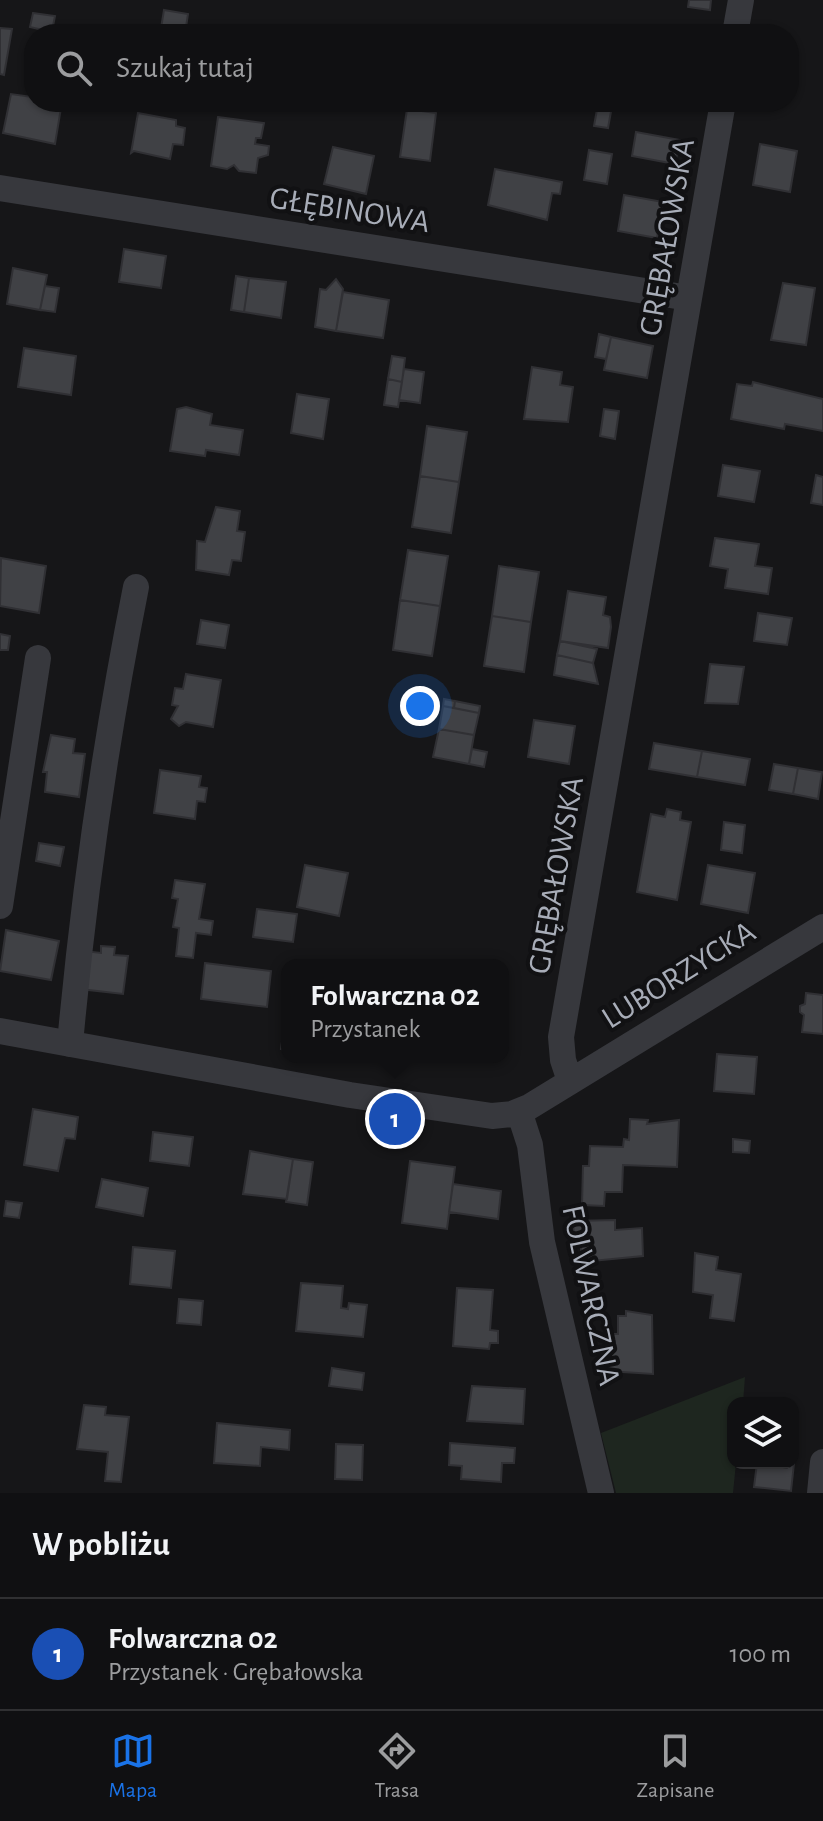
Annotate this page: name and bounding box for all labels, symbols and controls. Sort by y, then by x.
search box [24,24,799,112]
icon: search [52,46,96,90]
text: Szukaj tutaj [116,53,254,83]
street label: GRĘBAŁOWSKA [634,136,701,338]
street label: GŁĘBINOWA [267,182,432,239]
your location [400,686,440,726]
street label: GRĘBAŁOWSKA [523,774,590,976]
street label: LUBORZYCKA [596,915,761,1035]
popup [281,959,509,1063]
text: Folwarczna 02 [310,981,480,1011]
text: Przystanek [310,1016,420,1042]
pin: 1 [369,1089,421,1149]
street label: FOLWARCZNA [556,1202,626,1388]
map controls [727,1397,799,1469]
button: layers [727,1397,799,1469]
text: W pobliżu [32,1528,170,1562]
text: Folwarczna 02 [108,1624,278,1654]
text: 1 [53,1641,63,1667]
text: 100 m [730,1641,791,1667]
text: Przystanek · Grębałowska [108,1659,363,1685]
tab: Mapa [109,1729,157,1803]
tab: Trasa [375,1729,419,1803]
tab: Zapisane [636,1729,714,1803]

